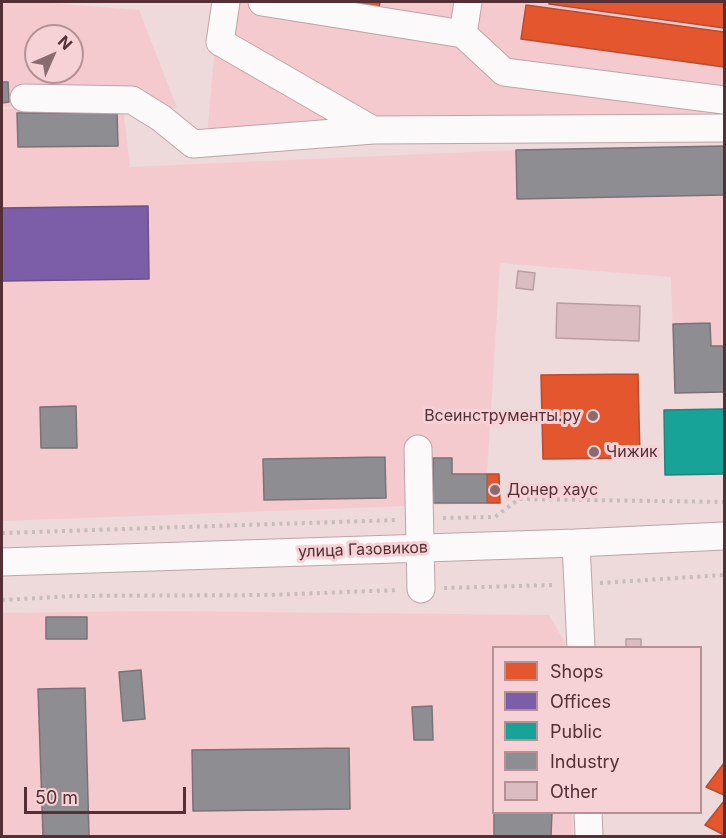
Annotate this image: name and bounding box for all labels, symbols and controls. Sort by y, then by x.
north arrow [24,24,84,84]
text: N [54,31,77,54]
place label: Всеинструменты.ру [424,406,581,426]
marker: Всеинструменты.ру [586,409,600,423]
place label: Чижик [606,442,658,462]
marker: Чижик [587,445,601,459]
place label: Донер хаус [507,480,598,500]
marker: Донер хаус [488,483,502,497]
street label: улица Газовиков [298,538,428,562]
legend [492,646,702,814]
text: Shops [550,661,604,682]
text: Offices [550,691,611,712]
text: Public [550,721,602,742]
text: Industry [550,751,620,772]
scale bar [27,775,189,813]
text: Other [550,781,598,802]
text: 50 m [35,787,78,808]

